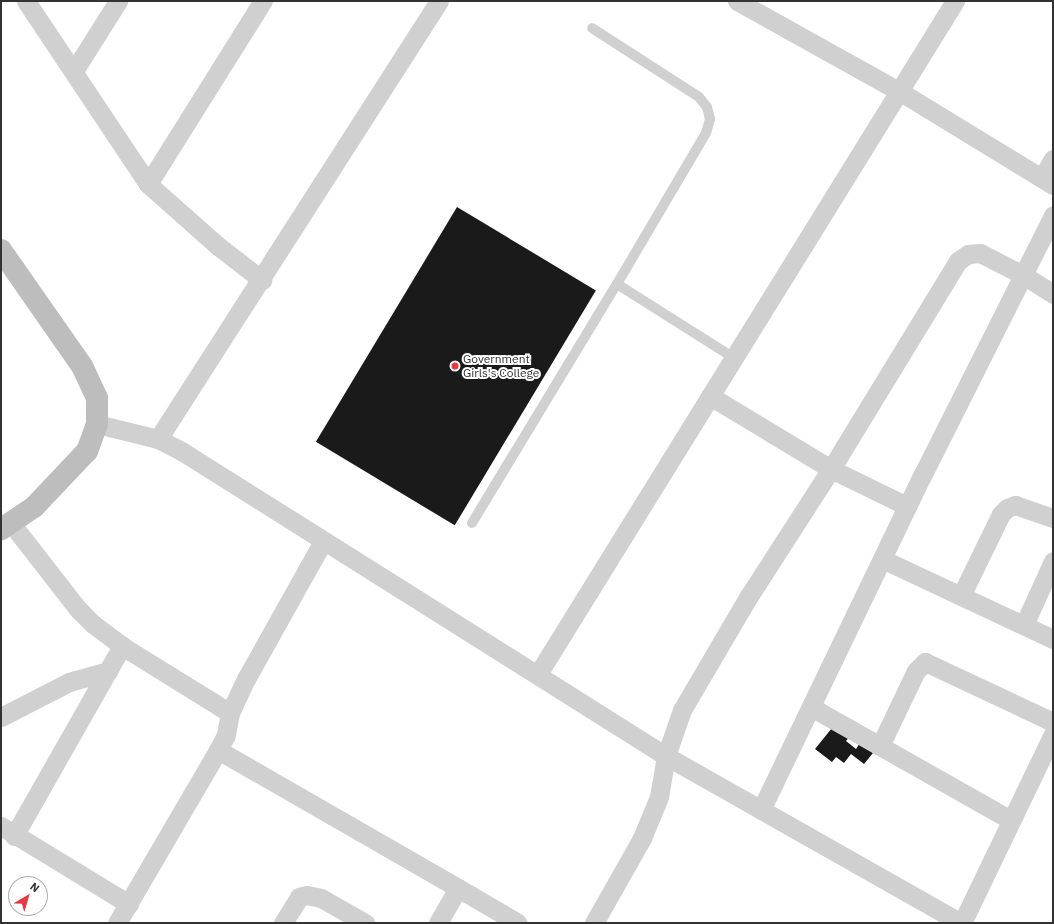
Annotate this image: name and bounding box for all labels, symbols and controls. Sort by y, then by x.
place label: Government Girls's College [463,352,539,380]
marker: Government Girls's College [450,361,460,371]
north arrow [8,876,48,916]
text: N [27,879,42,895]

